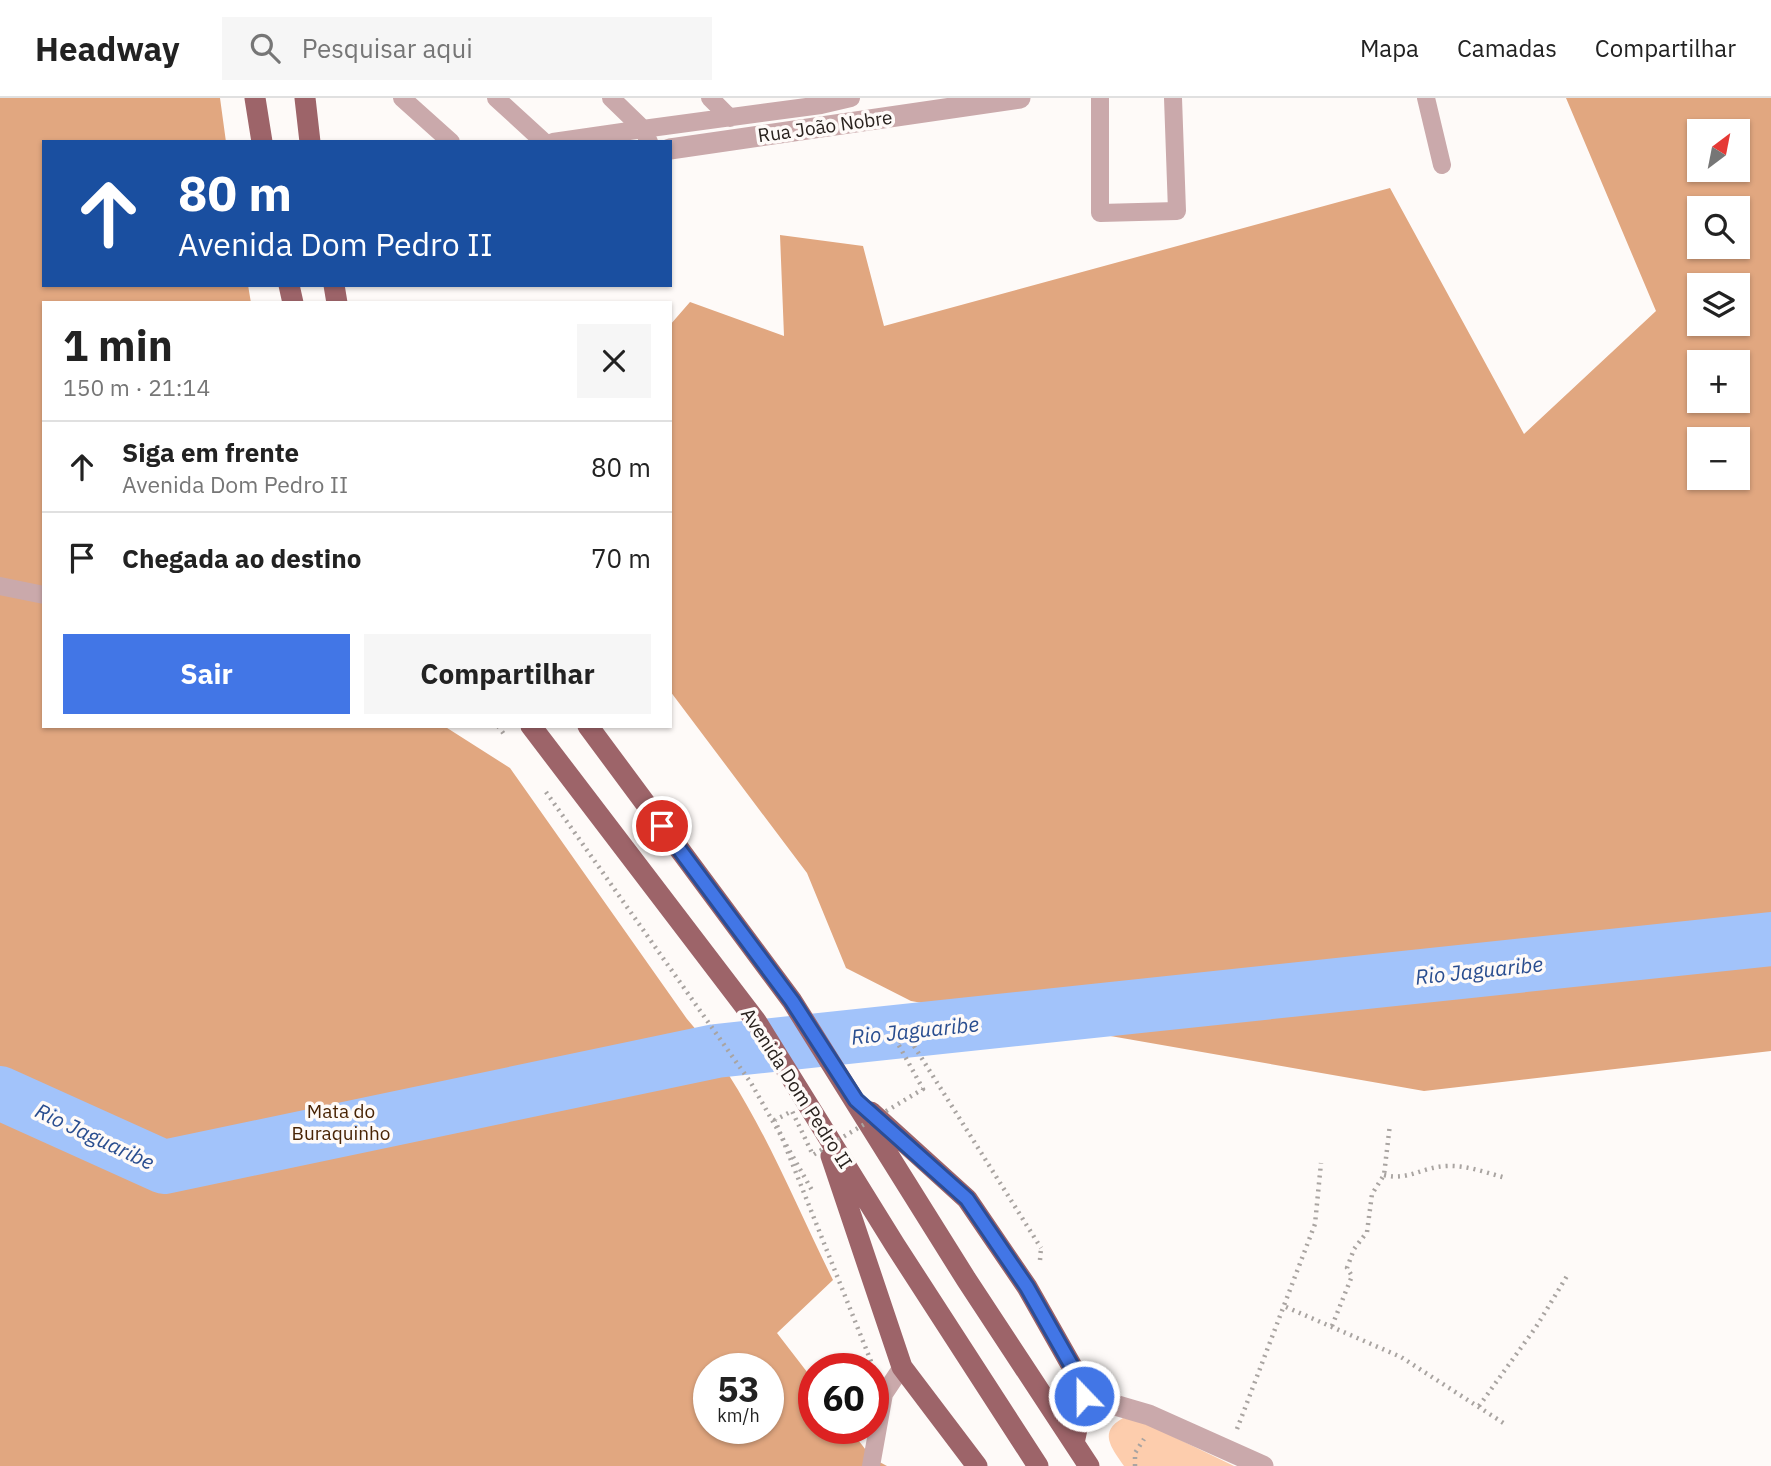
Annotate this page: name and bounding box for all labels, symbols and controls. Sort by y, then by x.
search box [222,17,712,80]
text: Headway [35,27,180,70]
icon: search [246,29,284,67]
text: Pesquisar aqui [302,31,473,65]
text: Mapa [1360,32,1419,64]
text: Camadas [1457,32,1557,64]
text: Compartilhar [1595,32,1736,64]
street label: Rua João Nobre [756,105,894,147]
north arrow [1687,119,1750,182]
map controls [1687,119,1750,490]
text: 80 m [178,161,292,224]
icon: ahead [63,168,154,259]
button: search [1687,196,1750,259]
text: Avenida Dom Pedro II [178,223,493,265]
button: layers [1687,273,1750,336]
text: 1 min [63,318,173,373]
button: close [577,324,651,398]
button: + [1687,350,1750,413]
text: 150 m · 21:14 [63,372,210,402]
button: − [1687,427,1750,490]
text: Siga em frente [122,435,299,469]
icon: ahead [63,448,101,486]
text: 80 m [591,450,651,484]
text: Avenida Dom Pedro II [122,469,348,499]
icon: arrive [63,539,101,577]
text: Chegada ao destino [122,541,361,575]
text: 70 m [591,541,651,575]
button: Sair [63,634,350,714]
button: Compartilhar [364,634,651,714]
pin [632,796,692,856]
icon: arrive [643,807,681,845]
water label: Rio Jaguaribe [1414,949,1545,991]
street label: Avenida Dom Pedro II [736,1003,858,1173]
water label: Rio Jaguaribe [850,1009,981,1051]
water label: Rio Jaguaribe [31,1096,159,1176]
park label: Mata do Buraquinho [291,1099,391,1145]
speed limit sign: 60 [798,1353,889,1444]
position arrow [1047,1359,1121,1433]
text: 53 [717,1366,760,1412]
text: km/h [717,1404,760,1427]

